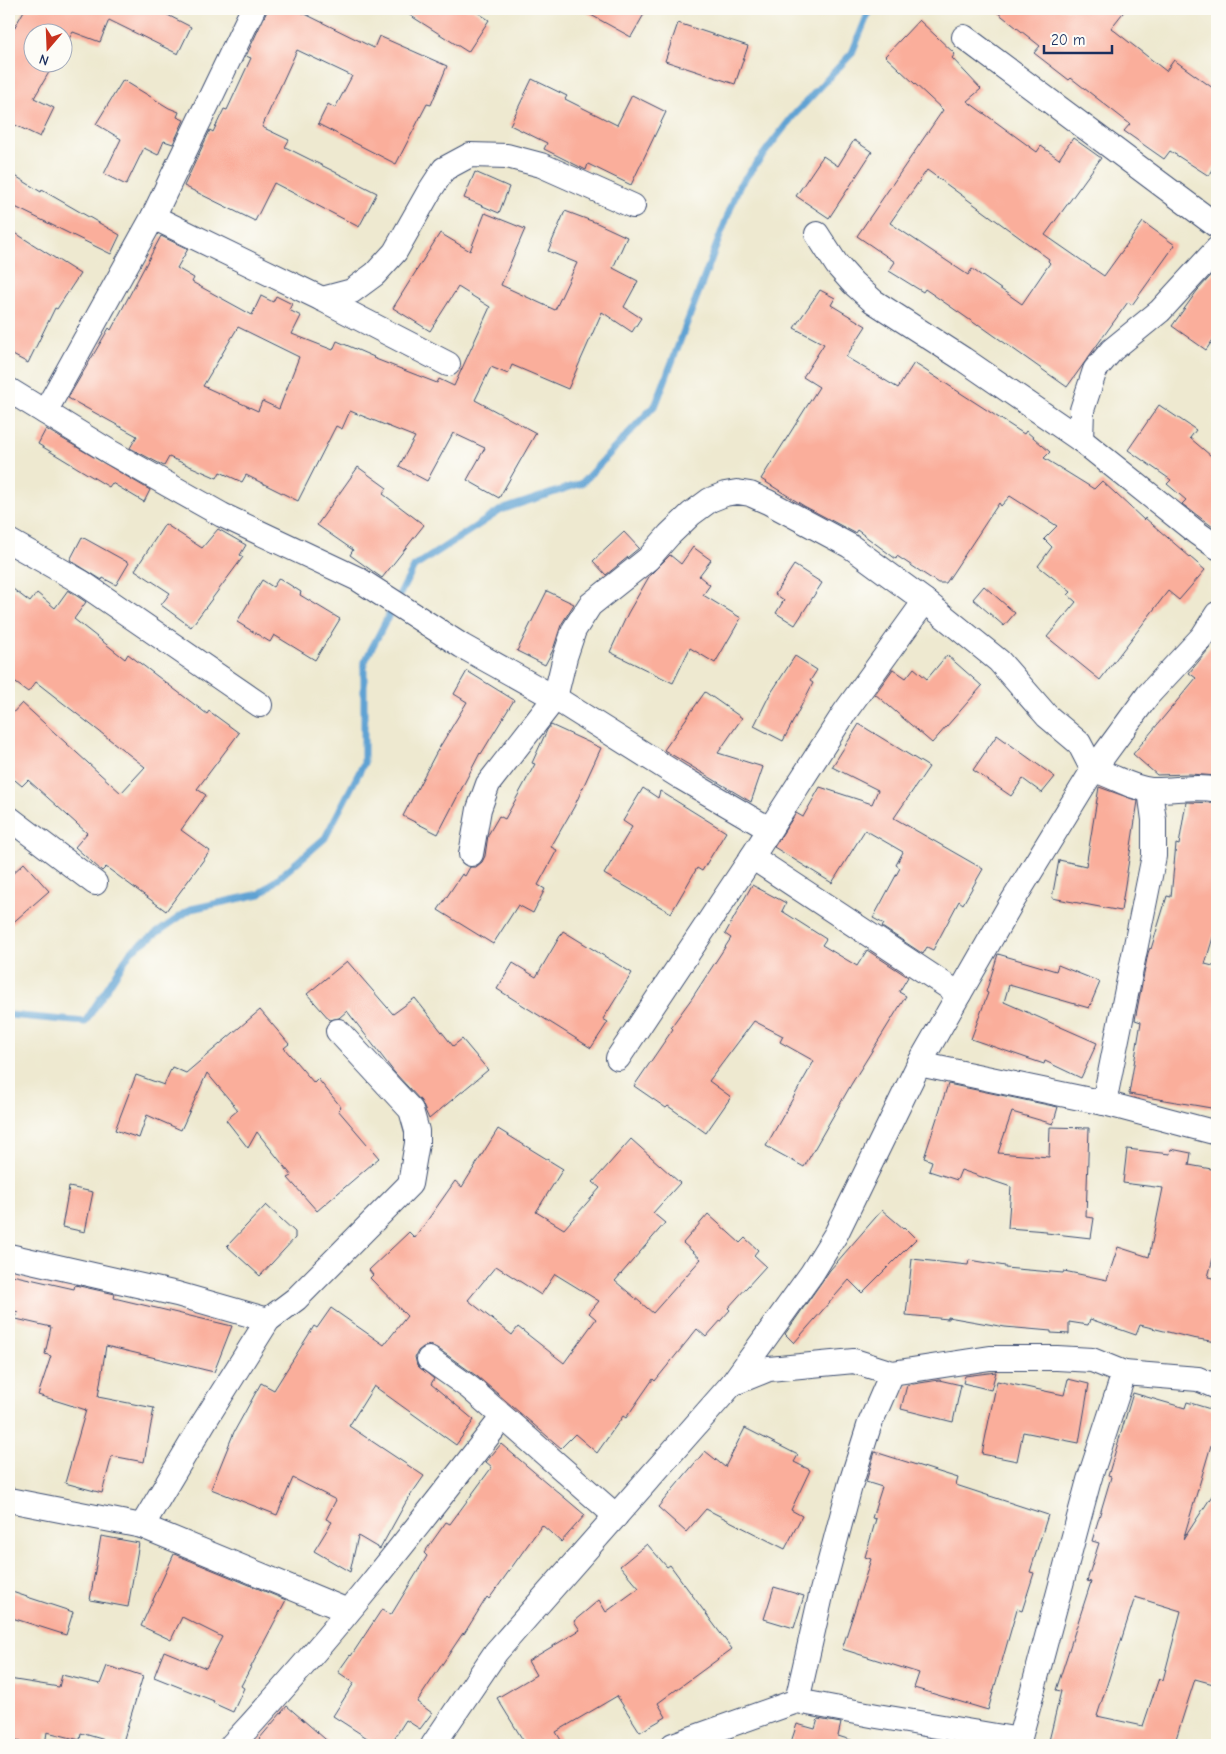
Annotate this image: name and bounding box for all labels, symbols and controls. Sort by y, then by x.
north arrow [22,22,72,72]
scale bar [1044,22,1111,54]
text: 20 m [1051,31,1085,49]
text: N [37,50,51,69]

